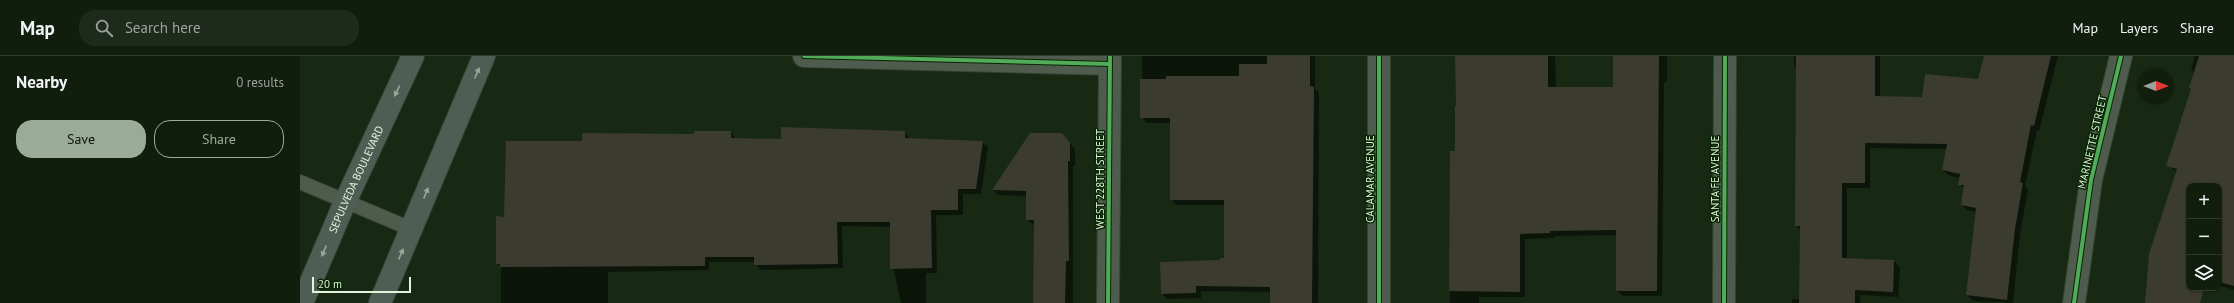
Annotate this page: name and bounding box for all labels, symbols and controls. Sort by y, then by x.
search box [79,10,359,46]
text: Map [20,16,55,40]
icon: search [93,17,115,39]
text: Search here [125,18,201,37]
text: Map [2072,19,2098,37]
text: Layers [2120,19,2158,37]
text: Share [2180,19,2214,37]
one-way arrow [474,67,480,79]
north arrow [2138,68,2174,104]
text: Nearby [16,71,67,93]
text: 0 results [236,74,284,91]
one-way arrow [394,86,400,97]
street label: MARINETTE STREET [2074,94,2110,190]
button: Save [16,120,146,158]
button: Share [154,120,284,158]
street label: SEPULVEDA BOULEVARD [326,123,387,235]
street label: WEST 228TH STREET [1093,129,1107,229]
street label: CALAMAR AVENUE [1363,135,1377,223]
street label: SANTA FE AVENUE [1708,136,1722,222]
map controls [2186,183,2222,291]
button: + [2186,183,2222,219]
one-way arrow [424,187,430,199]
button: − [2186,219,2222,255]
one-way arrow [321,245,327,257]
one-way arrow [398,248,404,260]
button: layers [2186,255,2222,291]
scale bar [312,275,411,294]
text: 20 m [318,277,342,291]

